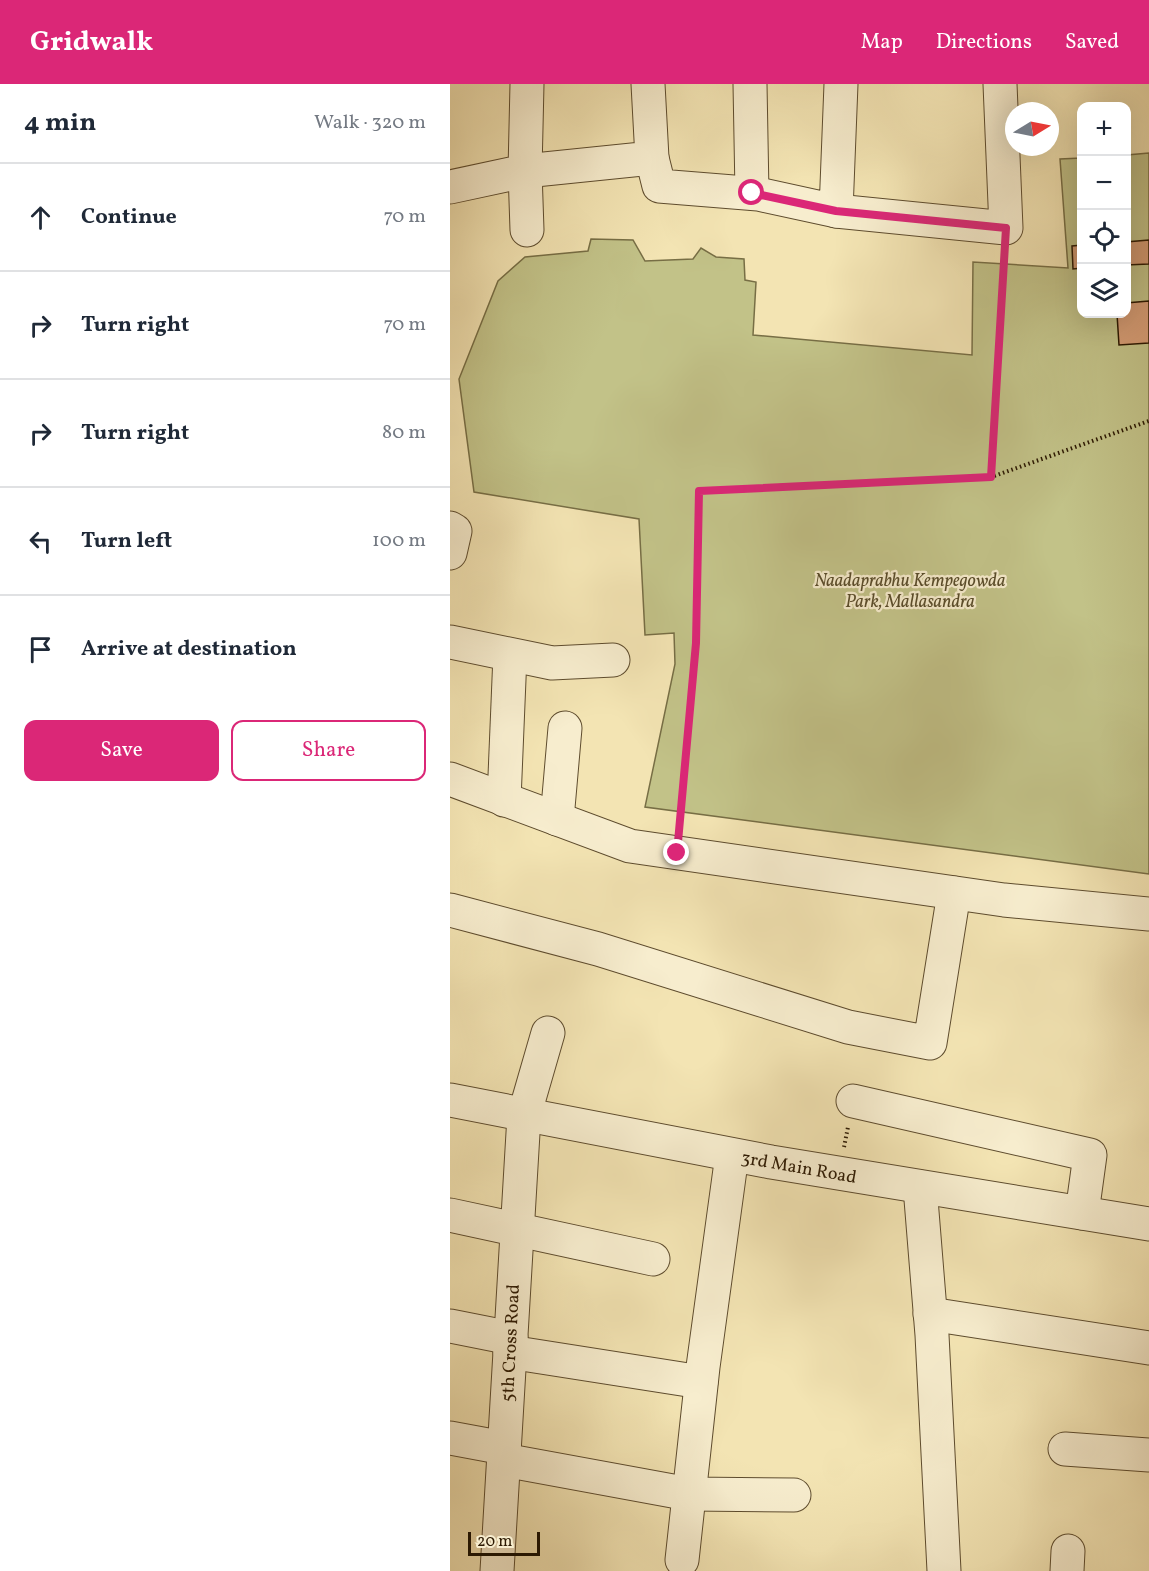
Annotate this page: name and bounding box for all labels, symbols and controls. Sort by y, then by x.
text: Gridwalk [30,23,153,62]
text: Map [861,28,903,57]
text: Directions [936,28,1032,57]
text: Saved [1065,28,1119,57]
north arrow [1005,102,1059,156]
map controls [1077,102,1131,318]
button: + [1077,102,1131,156]
text: 4 min [24,105,96,141]
text: Walk · 320 m [314,109,426,137]
button: − [1077,156,1131,210]
route start [738,179,764,205]
icon: ahead [24,201,57,234]
text: Continue [81,202,177,233]
text: 70 m [383,203,426,231]
button: locate [1077,210,1131,264]
button: layers [1077,264,1131,318]
icon: right [24,309,57,342]
text: Turn right [81,310,189,341]
text: 70 m [383,311,426,339]
icon: right [24,417,57,450]
text: Turn right [81,418,189,449]
text: 80 m [382,419,426,447]
icon: left [24,525,57,558]
text: Turn left [81,526,172,557]
text: 100 m [372,527,426,555]
park label: Naadaprabhu Kempegowda Park, Mallasandra [815,569,1005,615]
icon: arrive [24,633,57,666]
text: Arrive at destination [81,634,297,665]
button: Save [24,720,219,781]
button: Share [231,720,426,781]
route end [663,839,689,865]
street label: 3rd Main Road [739,1146,858,1191]
street label: 5th Cross Road [496,1284,527,1403]
scale bar [468,1529,540,1556]
text: 20 m [477,1531,512,1553]

